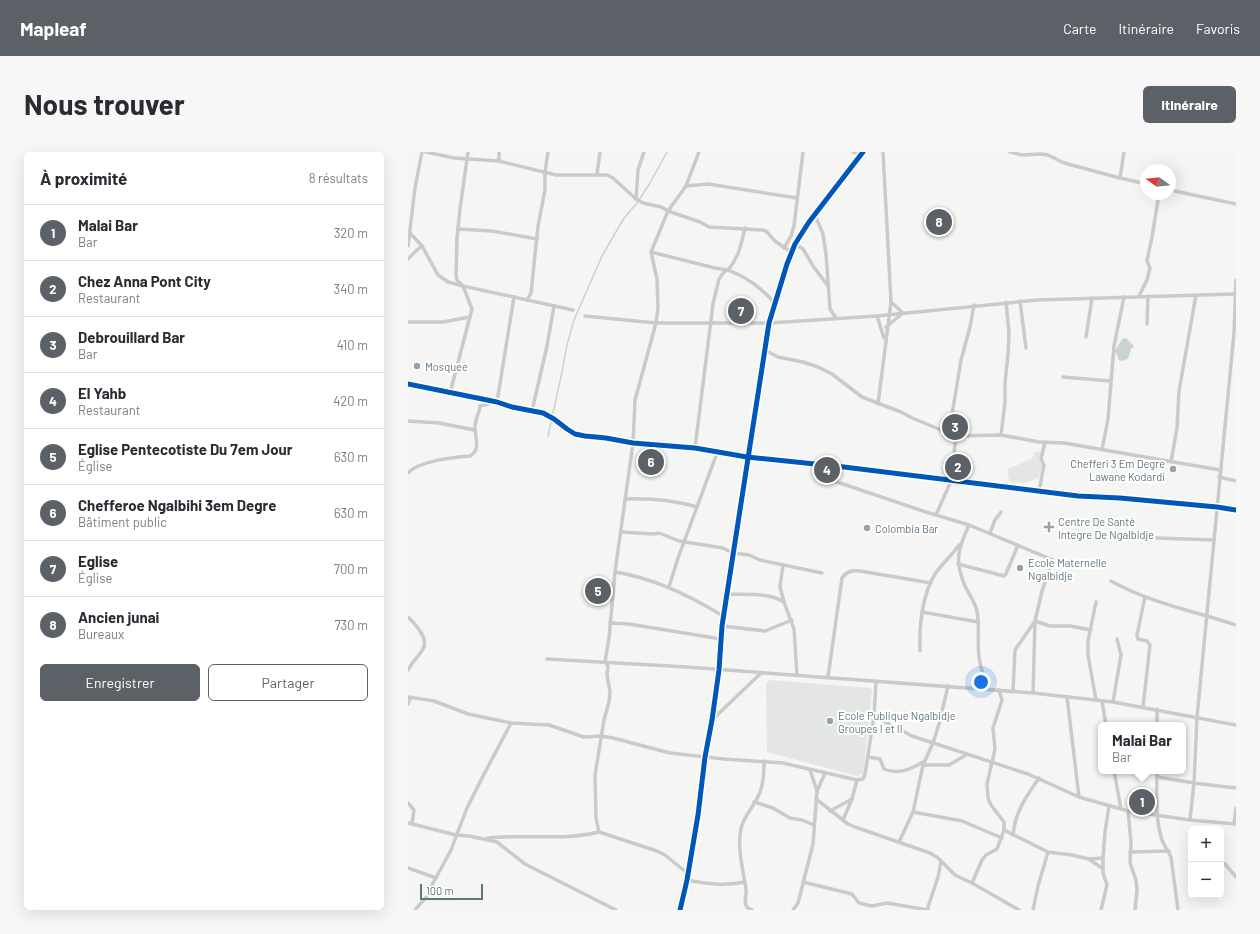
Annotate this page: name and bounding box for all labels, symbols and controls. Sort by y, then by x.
text: Mapleaf [20,17,87,40]
text: Carte [1063,20,1096,37]
text: Itinéraire [1118,20,1174,37]
text: Favoris [1196,20,1240,37]
button: Itinéraire [1143,86,1236,123]
text: Nous trouver [24,87,185,121]
north arrow [1140,164,1176,200]
text: À proximité [40,168,127,188]
text: 8 résultats [309,170,368,186]
pin: 8 [926,207,952,237]
text: Malai Bar [78,216,138,234]
text: 1 [51,225,55,241]
text: 320 m [334,225,368,241]
text: Bar [78,234,97,250]
text: Chez Anna Pont City [78,272,211,290]
text: 2 [49,281,57,297]
text: 340 m [333,281,368,297]
text: Restaurant [78,290,140,306]
pin: 7 [728,296,754,326]
text: Debrouillard Bar [78,328,185,346]
text: 3 [49,337,57,353]
text: 410 m [337,337,368,353]
text: Bar [78,346,97,362]
place label: Mosquee [425,360,468,373]
marker: Mosquee [412,361,422,371]
text: El Yahb [78,384,126,402]
text: 4 [49,393,57,409]
text: 420 m [333,393,368,409]
text: Restaurant [78,402,140,418]
pin: 3 [942,412,968,442]
text: Eglise Pentecotiste Du 7em Jour [78,440,292,458]
pin: 6 [638,447,664,477]
text: 5 [49,449,57,465]
text: 630 m [334,449,368,465]
pin: 2 [945,452,971,482]
pin: 4 [814,455,840,485]
place label: Chefferi 3 Em Degre Lawane Kodardi [1070,457,1165,483]
text: Église [78,458,112,474]
marker: Chefferi 3 Em Degre Lawane Kodardi [1168,464,1178,474]
text: Chefferoe Ngalbihi 3em Degre [78,496,276,514]
text: 6 [50,505,56,521]
text: 630 m [334,505,368,521]
text: Bâtiment public [78,514,167,530]
place label: Centre De Santé Integre De Ngalbidje [1058,515,1154,541]
marker: Centre De Santé Integre De Ngalbidje [1043,521,1055,533]
place label: Colombia Bar [875,522,938,535]
marker: Colombia Bar [862,523,872,533]
text: Eglise [78,552,118,570]
place label: Ecole Maternelle Ngalbidje [1028,556,1107,582]
text: 7 [50,561,56,577]
text: 700 m [334,561,368,577]
marker: Ecole Maternelle Ngalbidje [1015,563,1025,573]
text: Église [78,570,112,586]
pin: 5 [585,576,611,606]
text: Ancien junai [78,608,159,626]
text: 8 [49,617,57,633]
text: 730 m [334,617,368,633]
text: Bureaux [78,626,124,642]
button: Enregistrer [40,664,200,701]
button: Partager [208,664,368,701]
your location [971,672,991,692]
place label: Ecole Publique Ngalbidje Groupes I et II [838,709,956,735]
marker: Ecole Publique Ngalbidje Groupes I et II [825,716,835,726]
popup [1098,722,1186,774]
text: Malai Bar [1112,731,1172,749]
text: Bar [1112,749,1131,765]
pin: 1 [1129,787,1155,817]
map controls [1188,826,1224,898]
button: + [1188,826,1224,862]
button: − [1188,862,1224,898]
scale bar [420,882,483,901]
text: 100 m [426,884,454,897]

